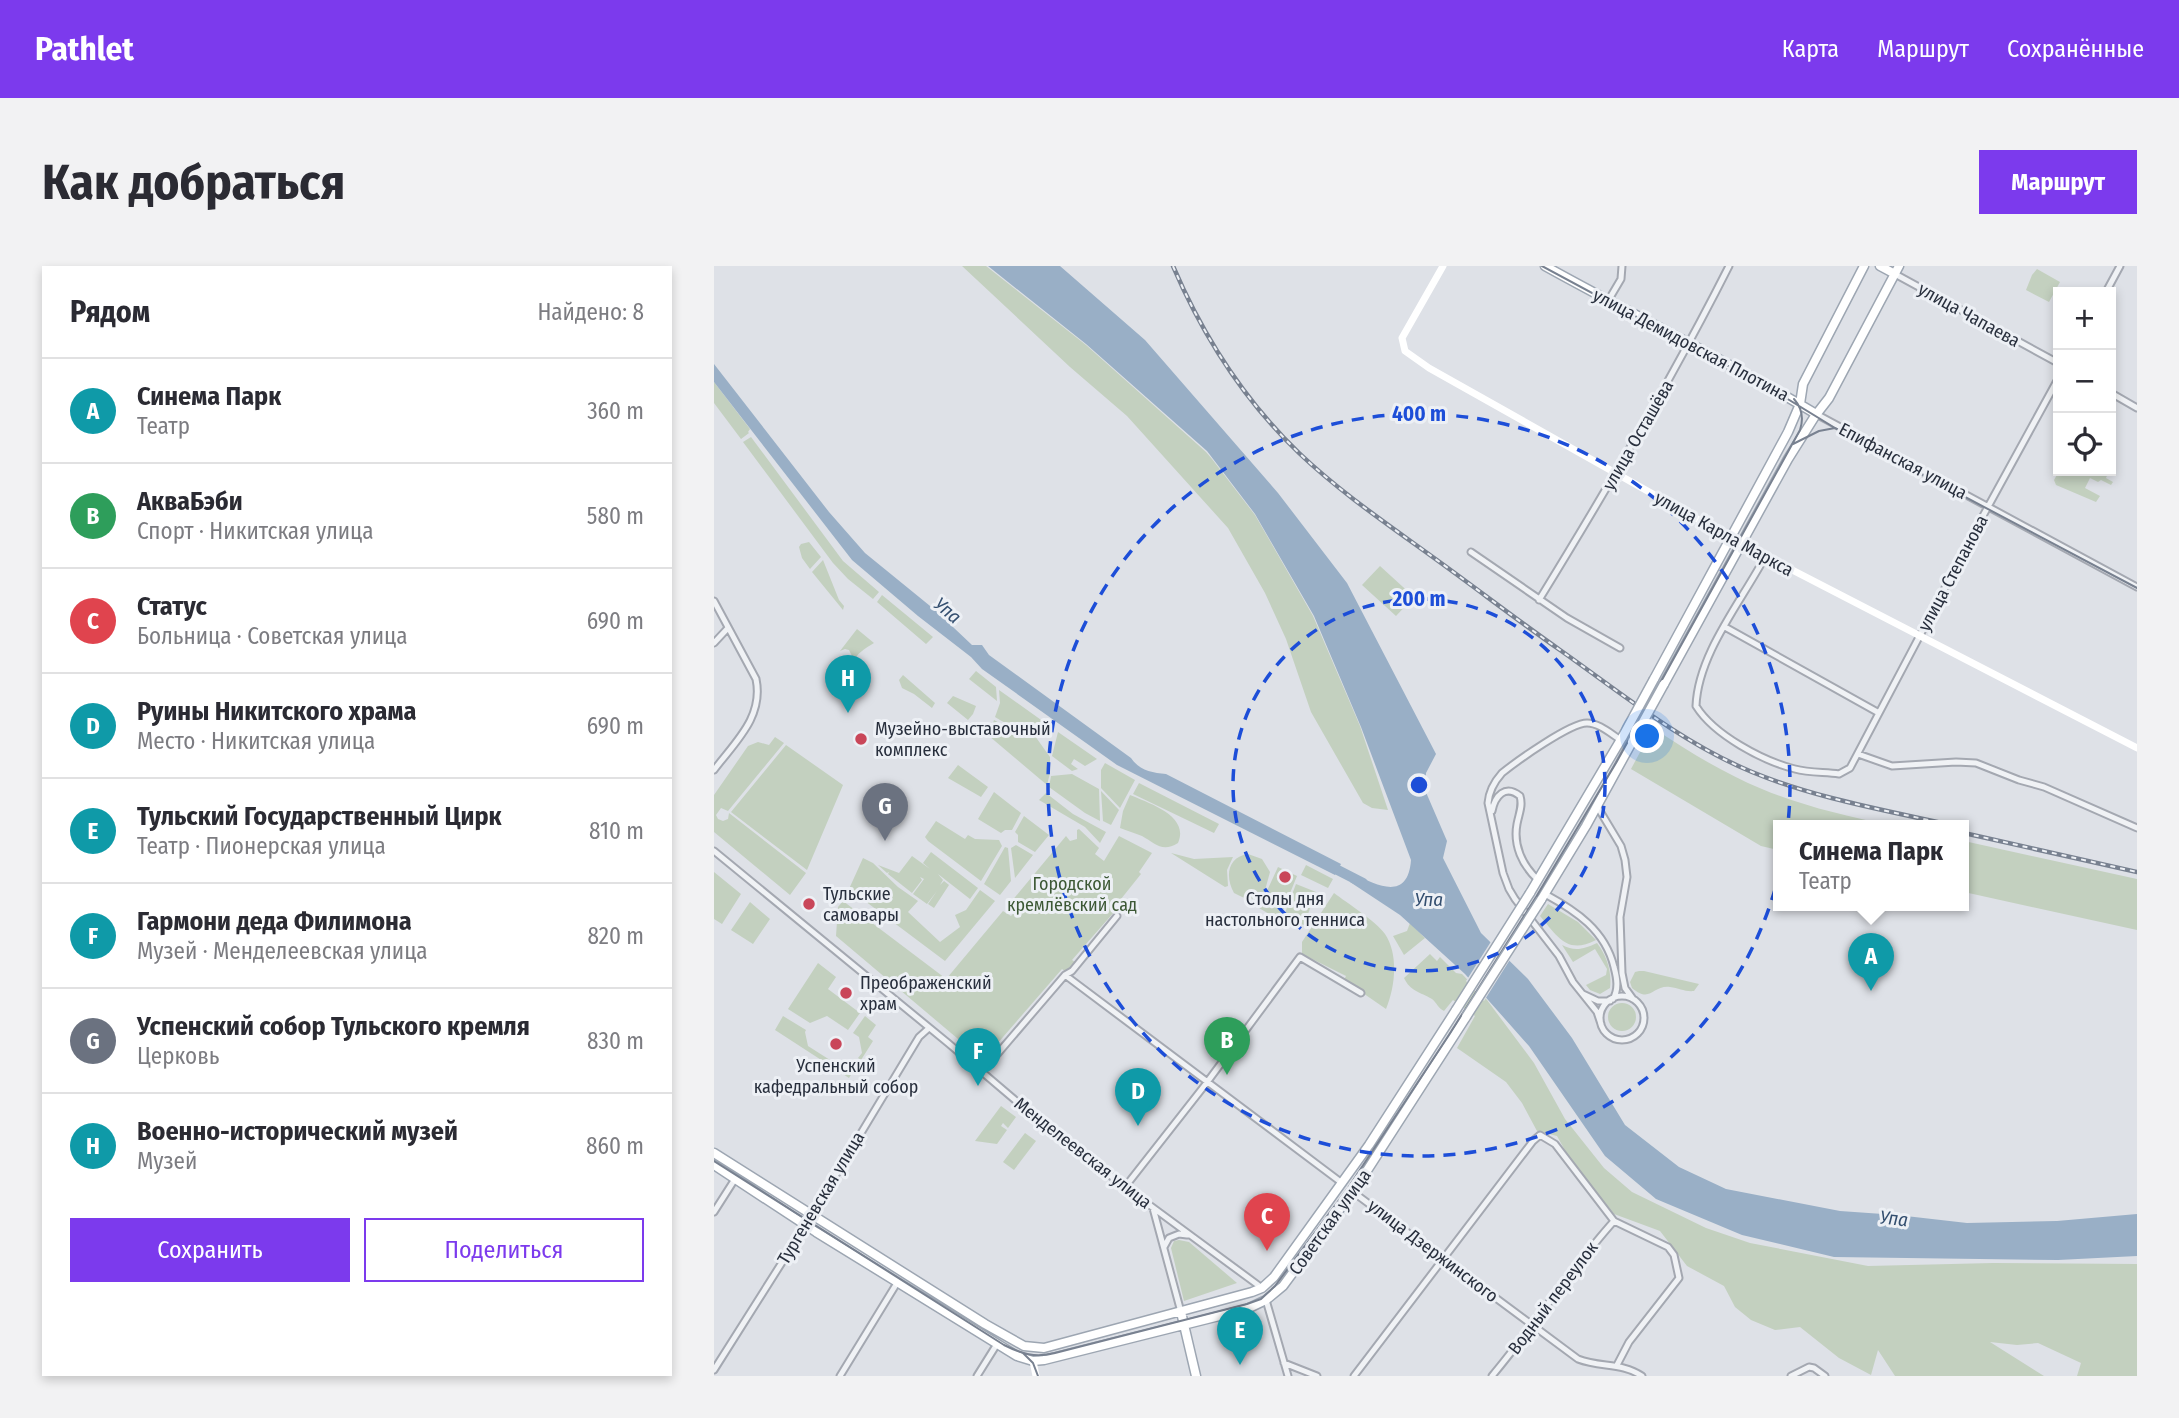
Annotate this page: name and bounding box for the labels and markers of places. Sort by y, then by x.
pin: H [825,655,871,713]
place label: Музейно-выставочный комплекс [875,718,1051,761]
marker: Музейно-выставочный комплекс [853,731,869,747]
centre of rings [1407,773,1431,797]
pin: G [862,783,908,841]
marker: Cтолы дня настольного тенниса [1277,869,1293,885]
place label: Тульские самовары [823,883,899,926]
place label: Cтолы дня настольного тенниса [1205,888,1365,931]
marker: Тульские самовары [801,896,817,912]
pin: A [1848,933,1894,991]
place label: Преображенский храм [860,972,992,1015]
marker: Преображенский храм [838,985,854,1001]
pin: B [1204,1017,1250,1075]
pin: F [955,1028,1001,1086]
marker: Успенский кафедральный собор [828,1036,844,1052]
place label: Успенский кафедральный собор [754,1055,918,1098]
pin: D [1115,1068,1161,1126]
pin: C [1244,1193,1290,1251]
pin: E [1217,1307,1263,1365]

